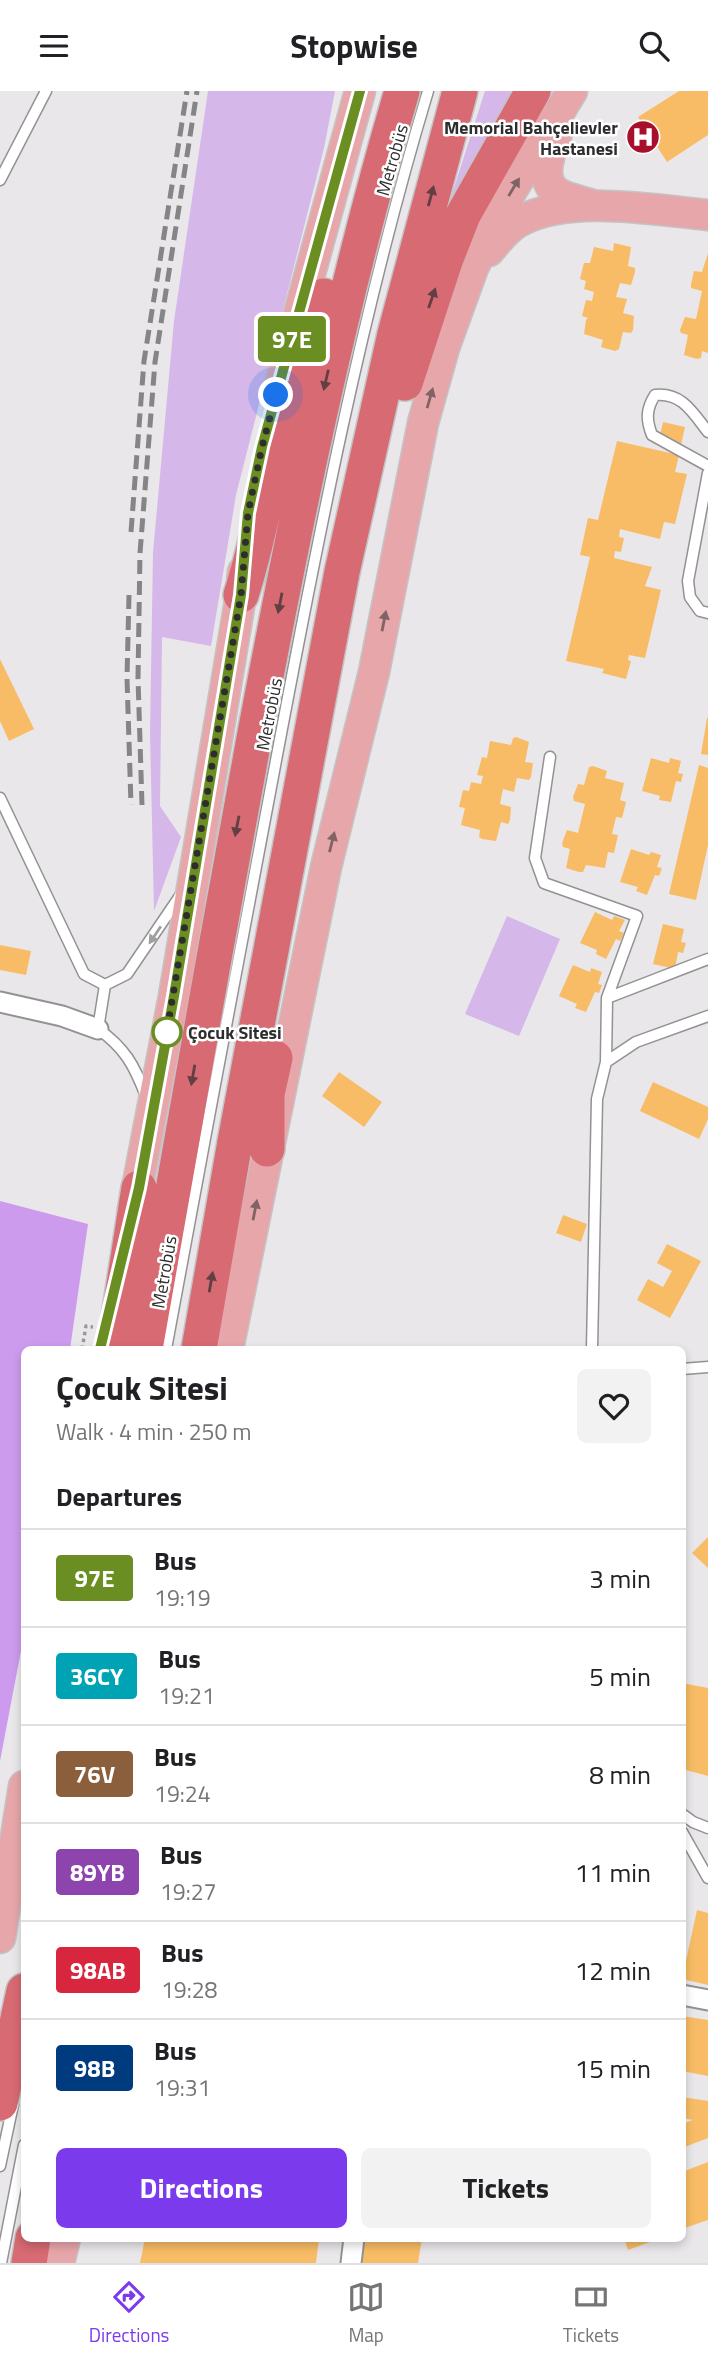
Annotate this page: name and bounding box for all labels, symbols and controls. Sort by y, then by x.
text: Stopwise [290,22,418,70]
icon: menu [35,27,73,65]
icon: search [635,27,673,65]
place label: Memorial Bahçelievler Hastanesi [444,114,618,162]
hospital icon: Memorial Bahçelievler Hastanesi [624,118,662,156]
street label: Metrobüs [369,121,415,199]
one-way arrow [507,178,520,197]
one-way arrow [426,185,436,206]
one-way arrow [427,288,438,309]
line badge: 97E [252,316,332,362]
text: 97E [272,321,312,357]
one-way arrow [321,369,332,391]
your location [258,377,293,412]
one-way arrow [425,387,436,409]
one-way arrow [274,592,285,614]
one-way arrow [379,610,390,632]
street label: Metrobüs [249,675,289,753]
one-way arrow [232,815,243,837]
one-way arrow [327,831,338,853]
one-way arrow [148,926,162,944]
marker: Çocuk Sitesi [152,1017,182,1047]
place label: Çocuk Sitesi [188,1019,282,1046]
one-way arrow [188,1064,199,1086]
one-way arrow [250,1199,261,1221]
street label: Metrobüs [144,1234,184,1310]
one-way arrow [206,1271,217,1293]
text: Çocuk Sitesi [56,1363,228,1413]
button: heart [577,1369,651,1443]
text: Walk · 4 min · 250 m [56,1414,252,1449]
text: Departures [56,1477,182,1516]
text: Bus [154,1541,196,1580]
text: 3 min [589,1559,651,1598]
text: 97E [74,1560,115,1596]
text: 19:19 [154,1580,211,1615]
text: Bus [158,1639,201,1678]
text: 5 min [589,1657,651,1696]
text: 36CY [70,1658,123,1694]
text: 19:21 [158,1678,215,1713]
text: Bus [154,1737,196,1776]
text: 8 min [589,1755,651,1794]
text: 76V [74,1756,115,1792]
text: 19:24 [154,1776,211,1811]
text: Bus [160,1835,202,1874]
text: 11 min [575,1853,651,1892]
text: 89YB [70,1854,125,1890]
text: 19:27 [160,1874,216,1909]
text: Bus [161,1933,203,1972]
text: 12 min [575,1951,651,1990]
text: 98AB [70,1952,126,1988]
text: 19:28 [161,1972,217,2007]
text: Bus [154,2031,196,2070]
text: 15 min [575,2049,651,2088]
text: 98B [74,2050,115,2086]
text: 19:31 [154,2070,211,2105]
button: Directions [56,2148,347,2228]
button: Tickets [361,2148,651,2228]
tab: Directions [89,2278,169,2349]
tab: Map [347,2278,385,2349]
tab: Tickets [563,2278,619,2349]

